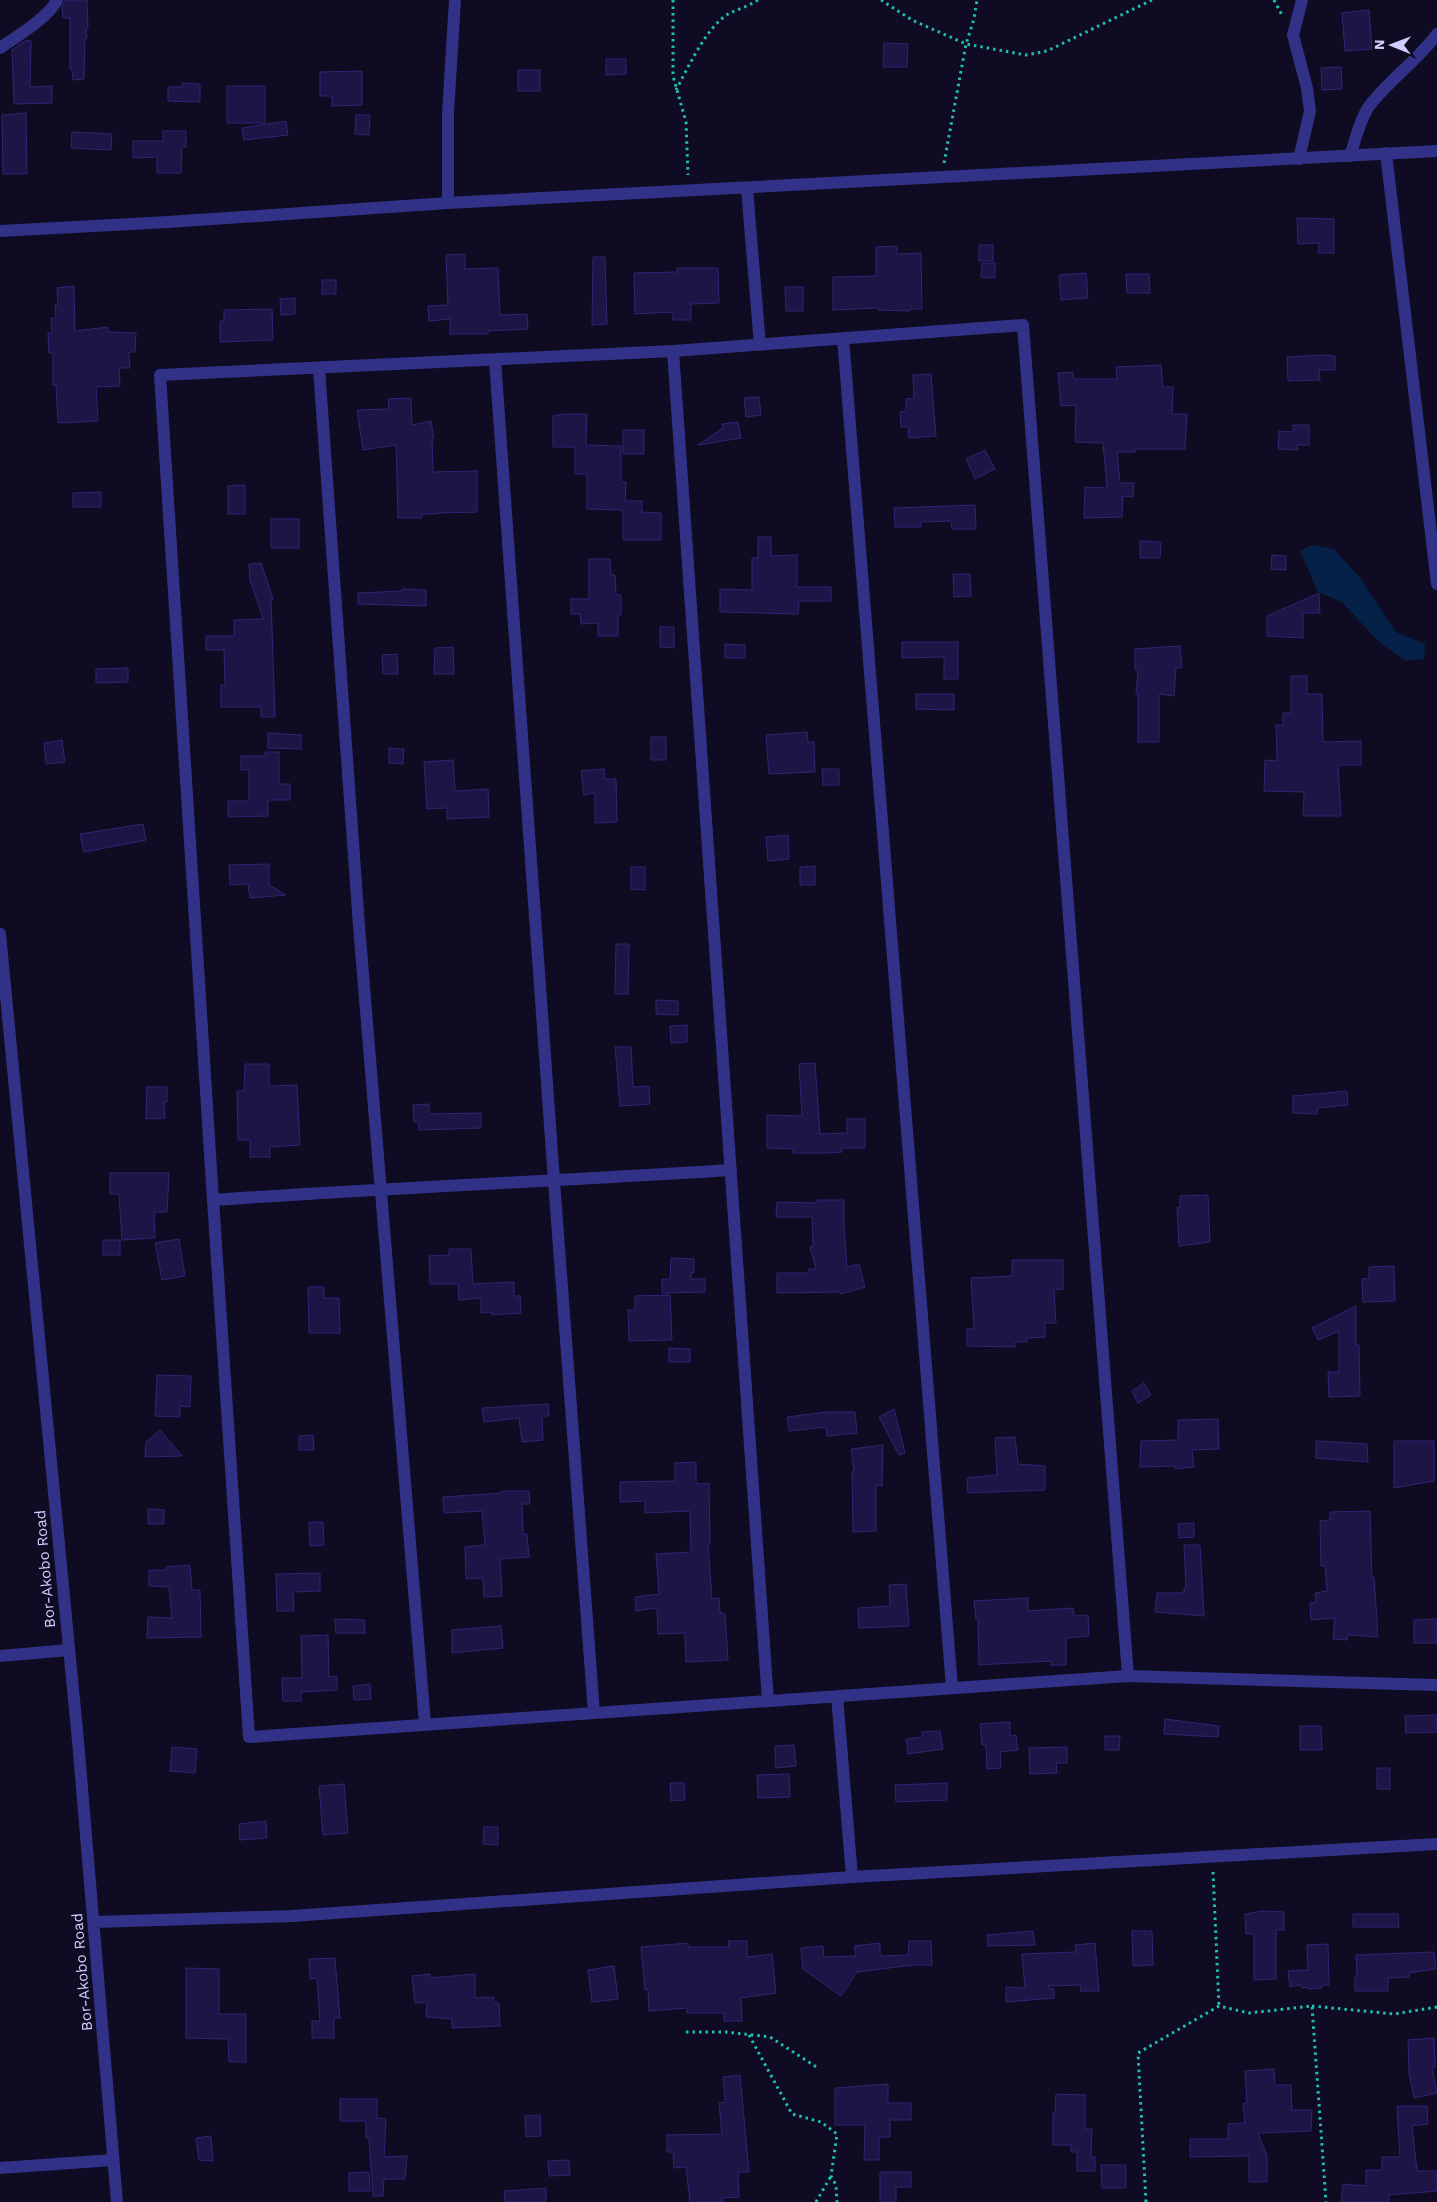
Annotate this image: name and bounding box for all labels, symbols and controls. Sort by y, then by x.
north arrow [1367,20,1417,70]
text: N [1371,39,1387,50]
street label: Bor-Akobo Road [31,1509,59,1629]
street label: Bor-Akobo Road [68,1912,96,2032]

